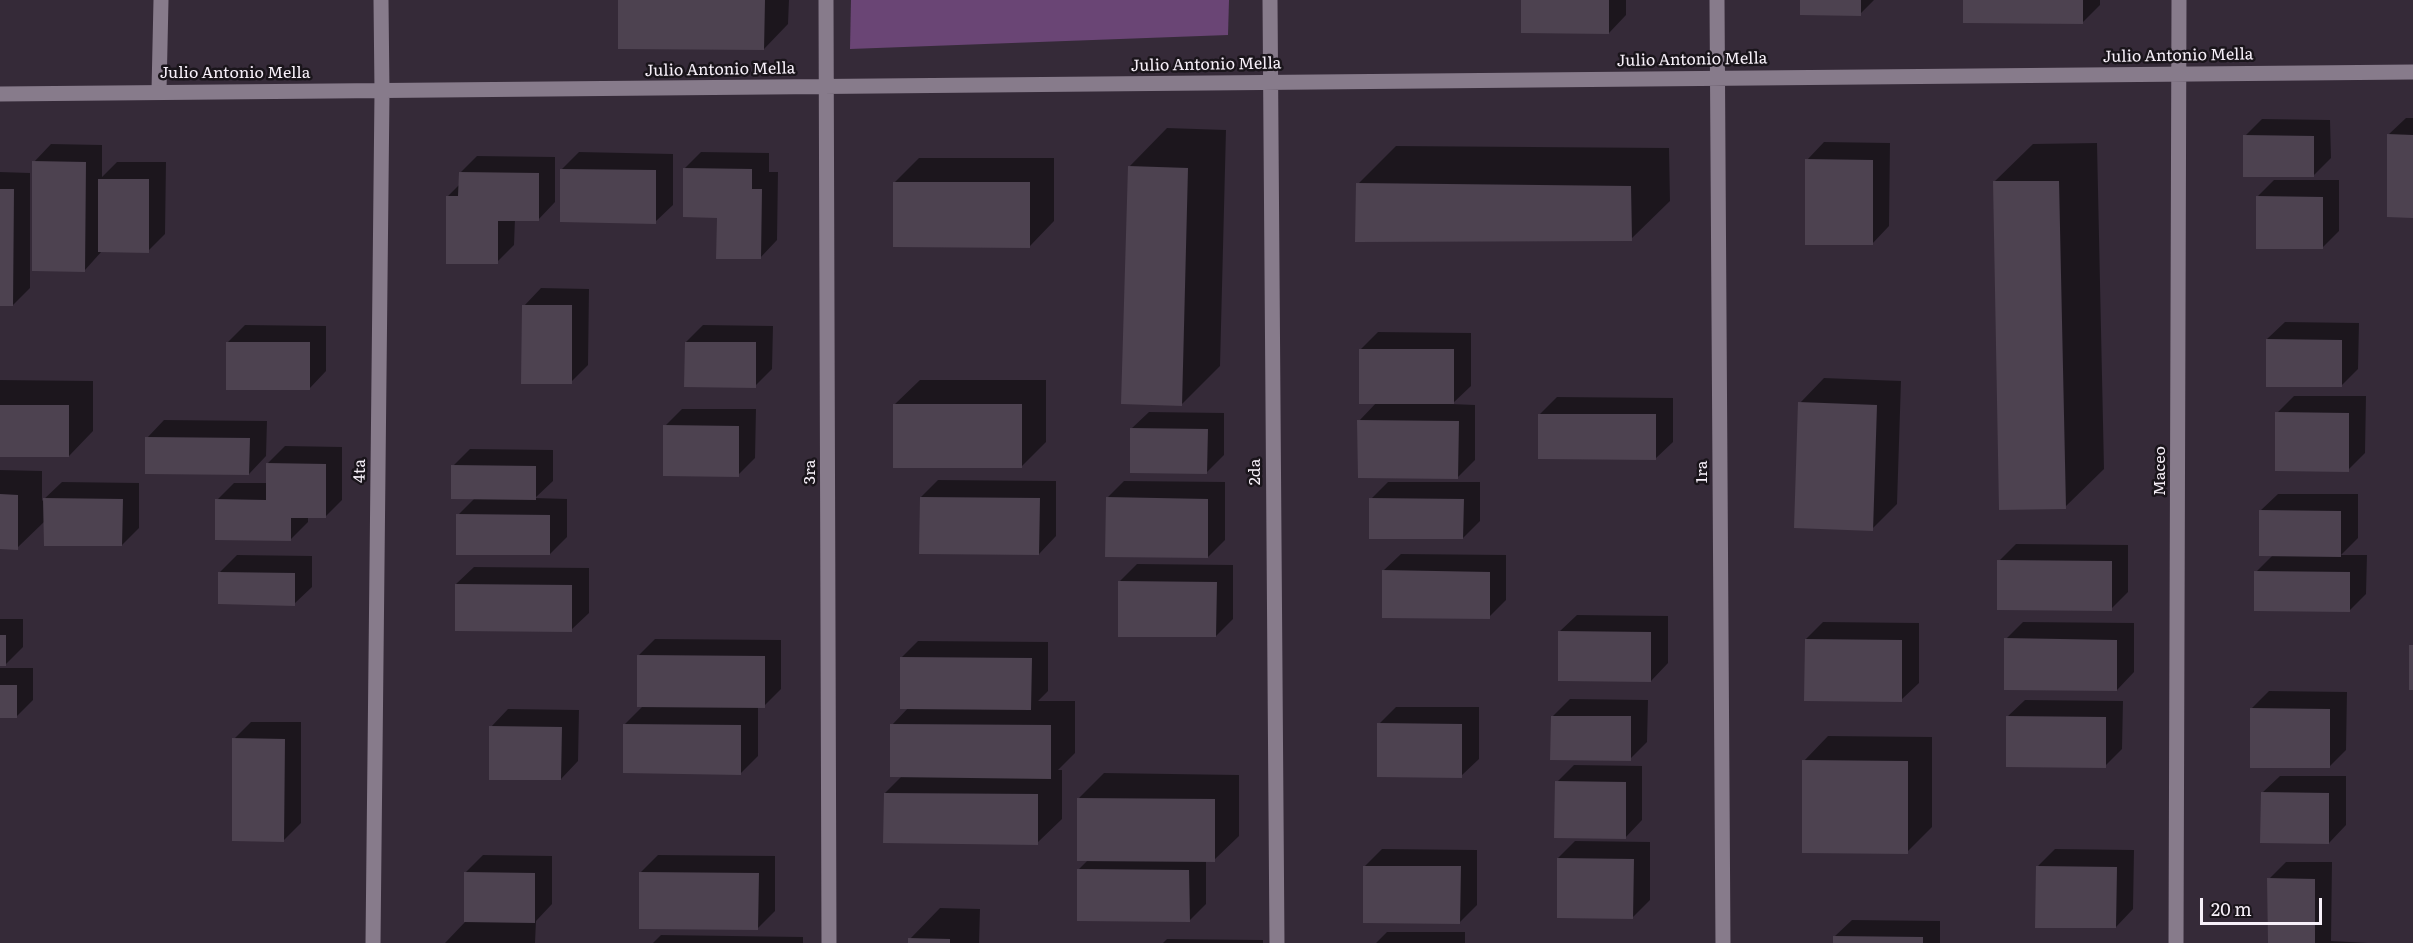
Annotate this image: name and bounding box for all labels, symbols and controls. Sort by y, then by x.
street label: Julio Antonio Mella [2103,45,2253,67]
street label: Julio Antonio Mella [1617,49,1767,71]
street label: Julio Antonio Mella [1131,54,1281,76]
street label: Julio Antonio Mella [645,59,795,81]
street label: Julio Antonio Mella [160,63,310,83]
street label: Maceo [2150,446,2170,496]
street label: 4ta [350,459,370,483]
street label: 2da [1245,459,1265,485]
street label: 3ra [800,460,820,484]
street label: 1ra [1692,461,1712,483]
scale bar [2203,886,2324,924]
text: 20 m [2211,895,2252,922]

